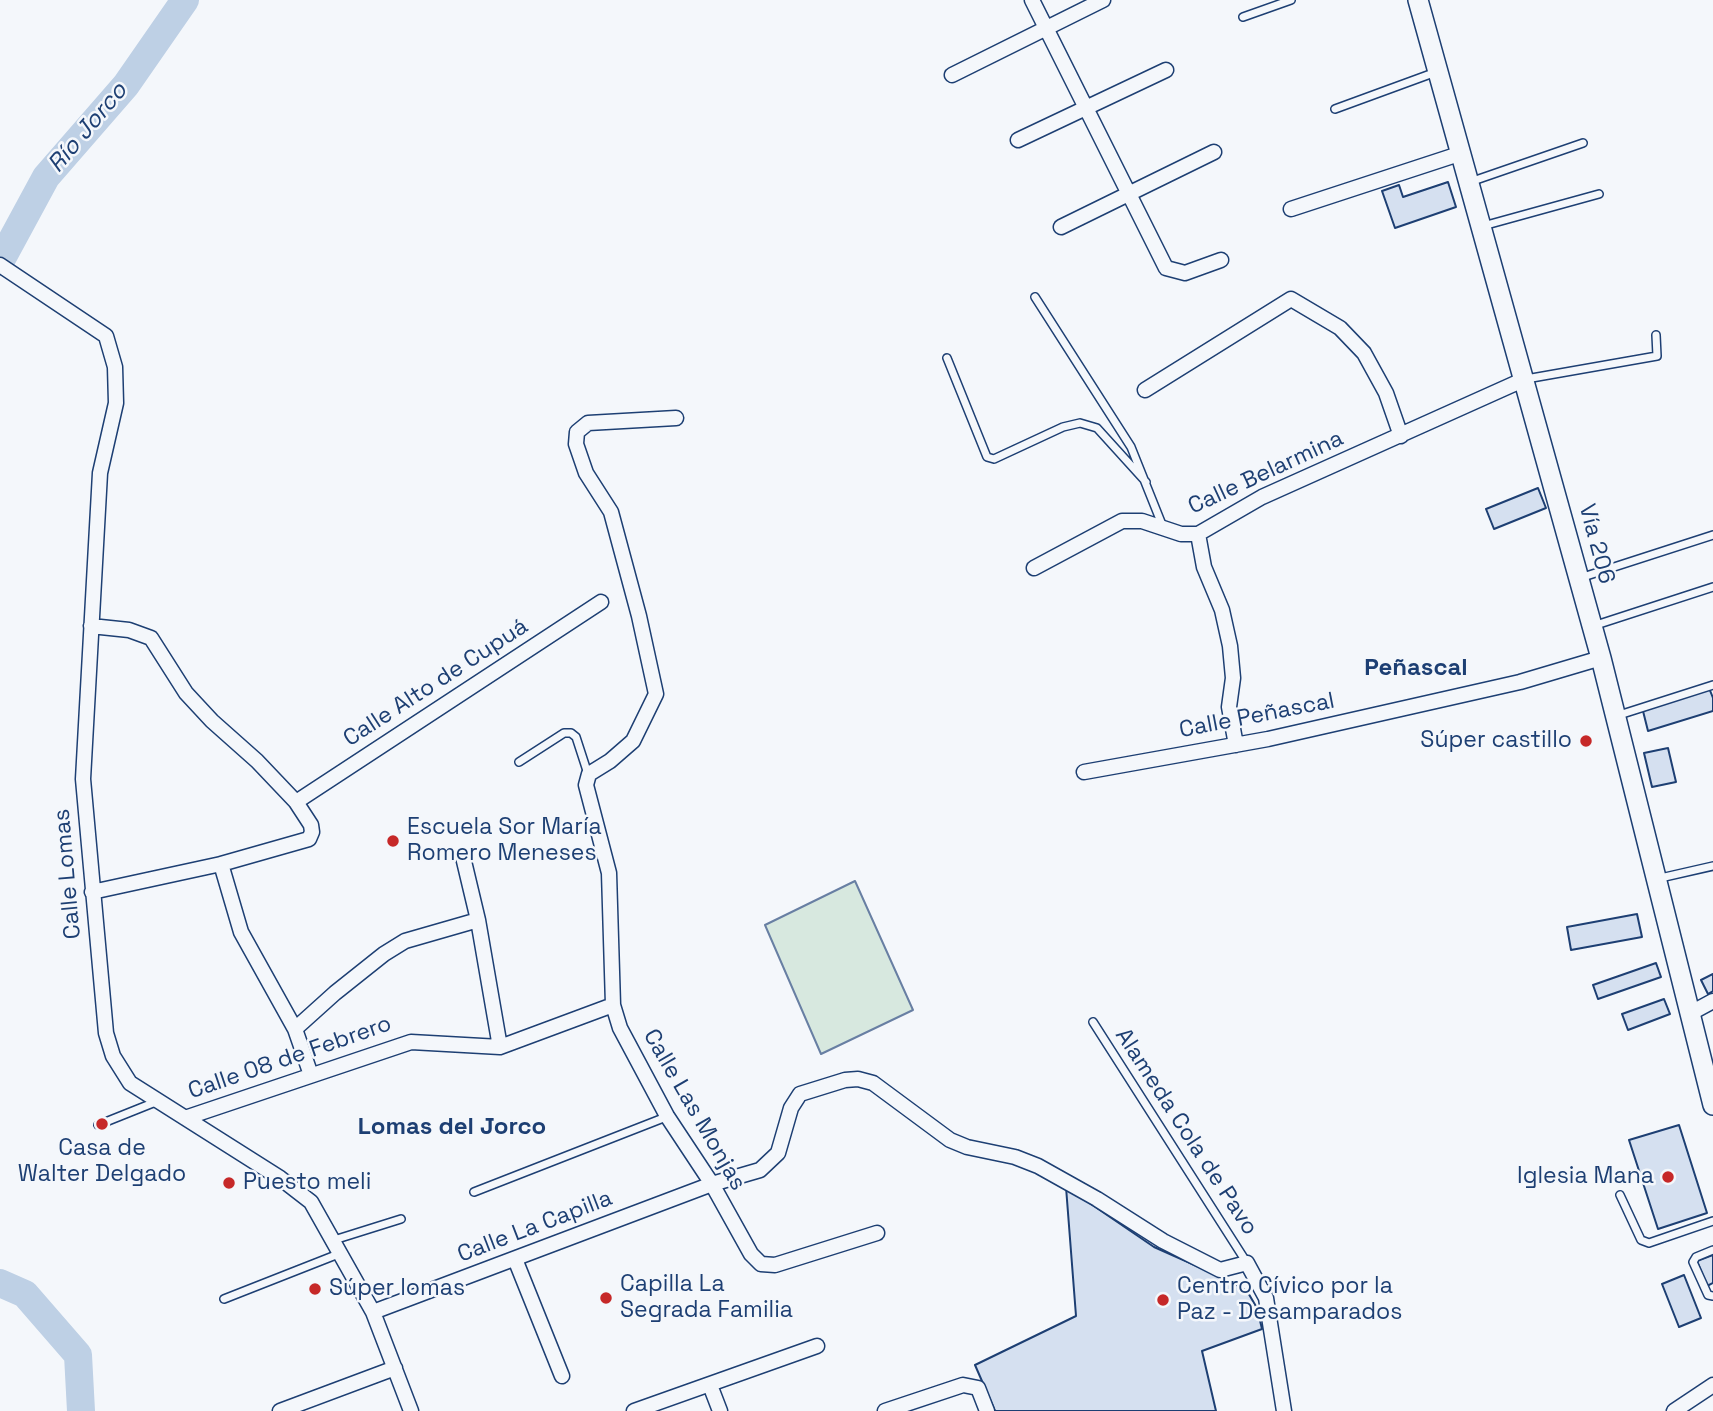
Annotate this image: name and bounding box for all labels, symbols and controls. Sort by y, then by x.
water label: Río Jorco [42,77,134,179]
street label: Calle Belarmina [1184,425,1348,521]
street label: Vía 206 [1572,501,1620,587]
street label: Calle Alto de Cupuá [339,613,533,753]
district label: Peñascal [1364,654,1468,682]
street label: Calle Peñascal [1177,687,1337,745]
place label: Súper castillo [1420,727,1572,755]
marker: Súper castillo [1578,733,1594,749]
street label: Calle Lomas [49,808,87,940]
place label: Escuela Sor María Romero Meneses [407,814,602,868]
marker: Escuela Sor María Romero Meneses [385,833,401,849]
street label: Calle 08 de Febrero [185,1010,395,1106]
street label: Alameda Cola de Pavo [1109,1023,1263,1241]
street label: Calle Las Monjas [637,1024,751,1196]
district label: Lomas del Jorco [358,1113,546,1141]
marker: Casa de Walter Delgado [94,1116,110,1132]
place label: Casa de Walter Delgado [18,1135,186,1189]
place label: Iglesia Mana [1517,1163,1654,1191]
place label: Puesto meli [243,1169,371,1197]
marker: Iglesia Mana [1660,1169,1676,1185]
marker: Puesto meli [221,1175,237,1191]
street label: Calle La Capilla [454,1185,616,1269]
place label: Capilla La Segrada Familia [620,1271,793,1325]
place label: Centro Cívico por la Paz - Desamparados [1177,1273,1402,1327]
place label: Súper lomas [329,1275,465,1303]
marker: Súper lomas [307,1281,323,1297]
marker: Capilla La Segrada Familia [598,1290,614,1306]
marker: Centro Cívico por la Paz - Desamparados [1155,1292,1171,1308]

